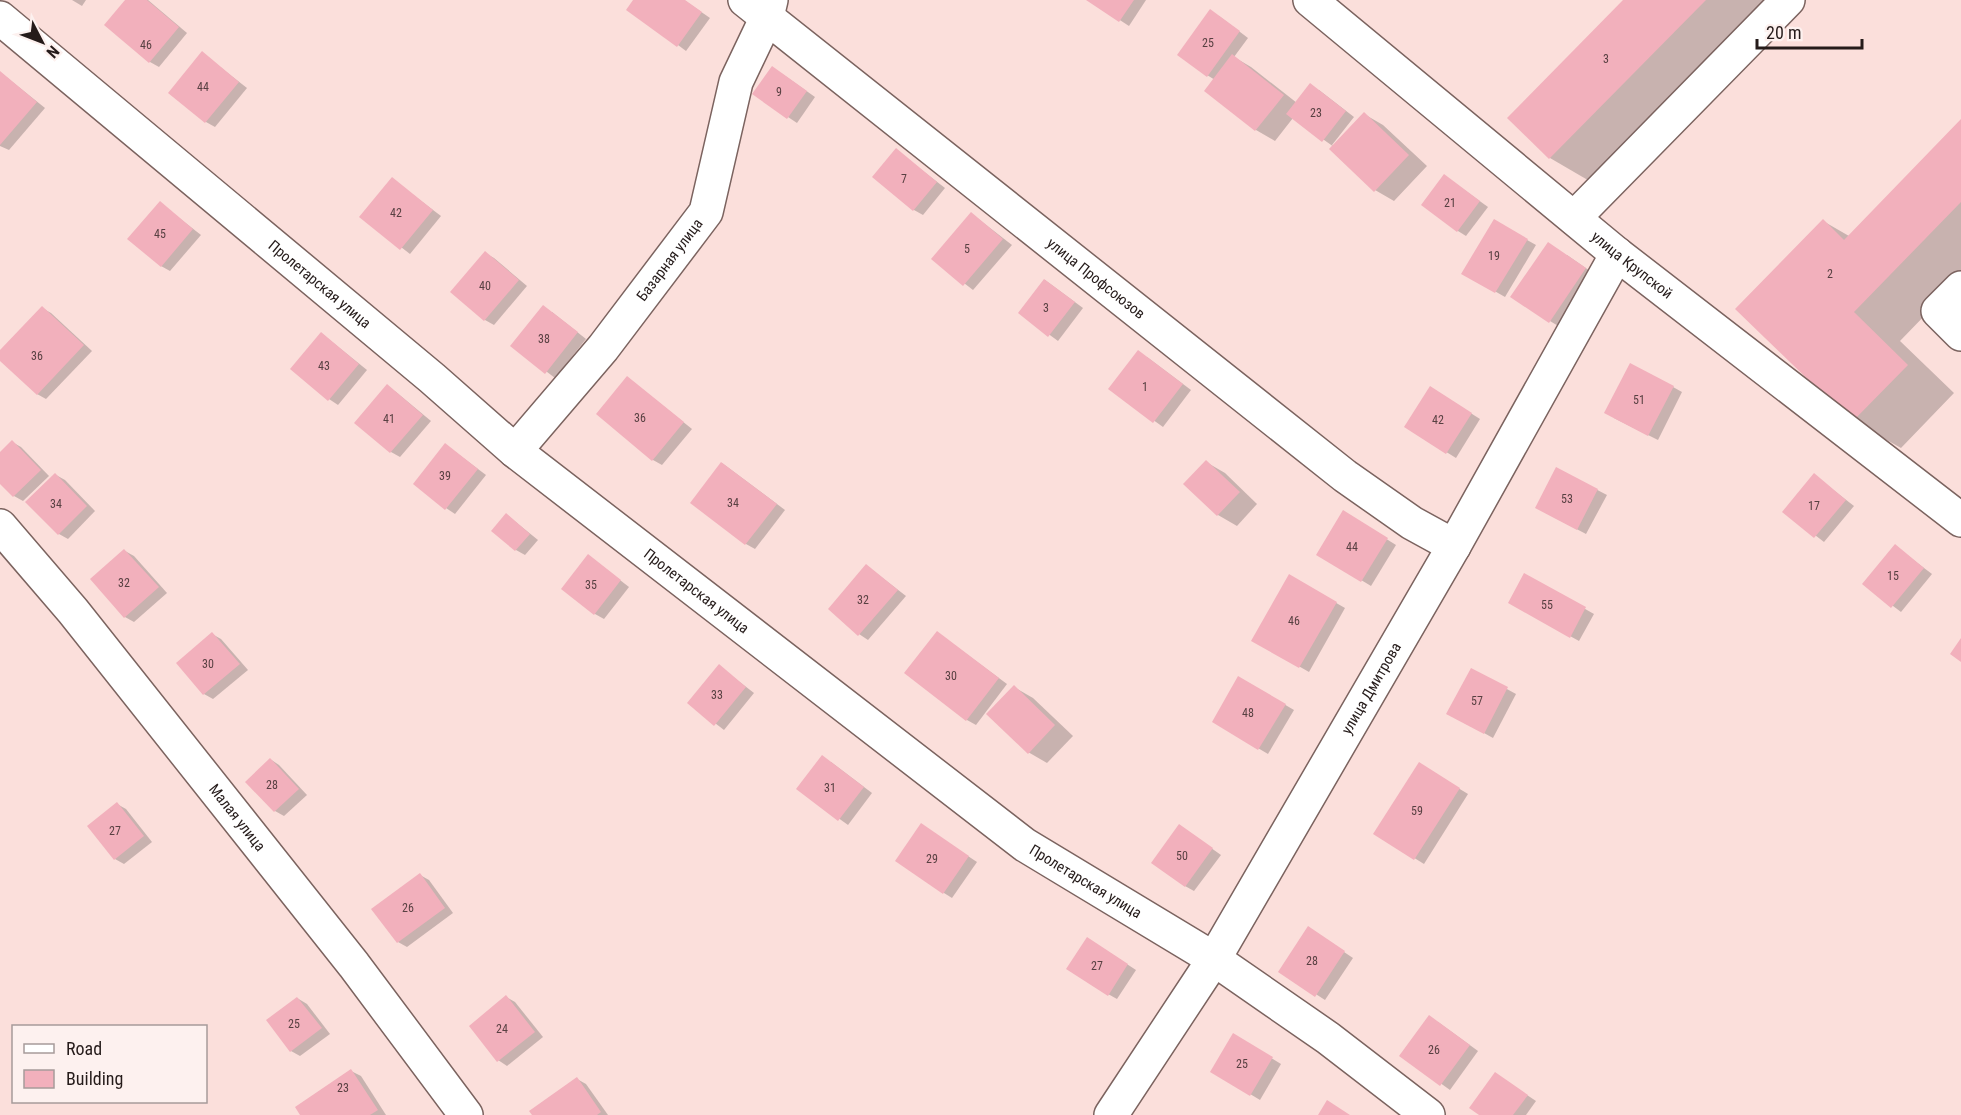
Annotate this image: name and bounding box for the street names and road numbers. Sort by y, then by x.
street label: Базарная улица [633,215,707,305]
street label: улица Крупской [1588,228,1676,303]
street label: улица Профсоюзов [1043,234,1149,323]
street label: Пролетарская улица [265,236,374,332]
street label: Пролетарская улица [640,545,752,637]
street label: улица Дмитрова [1338,639,1405,737]
street label: Малая улица [205,781,269,855]
street label: Пролетарская улица [1026,841,1145,922]

